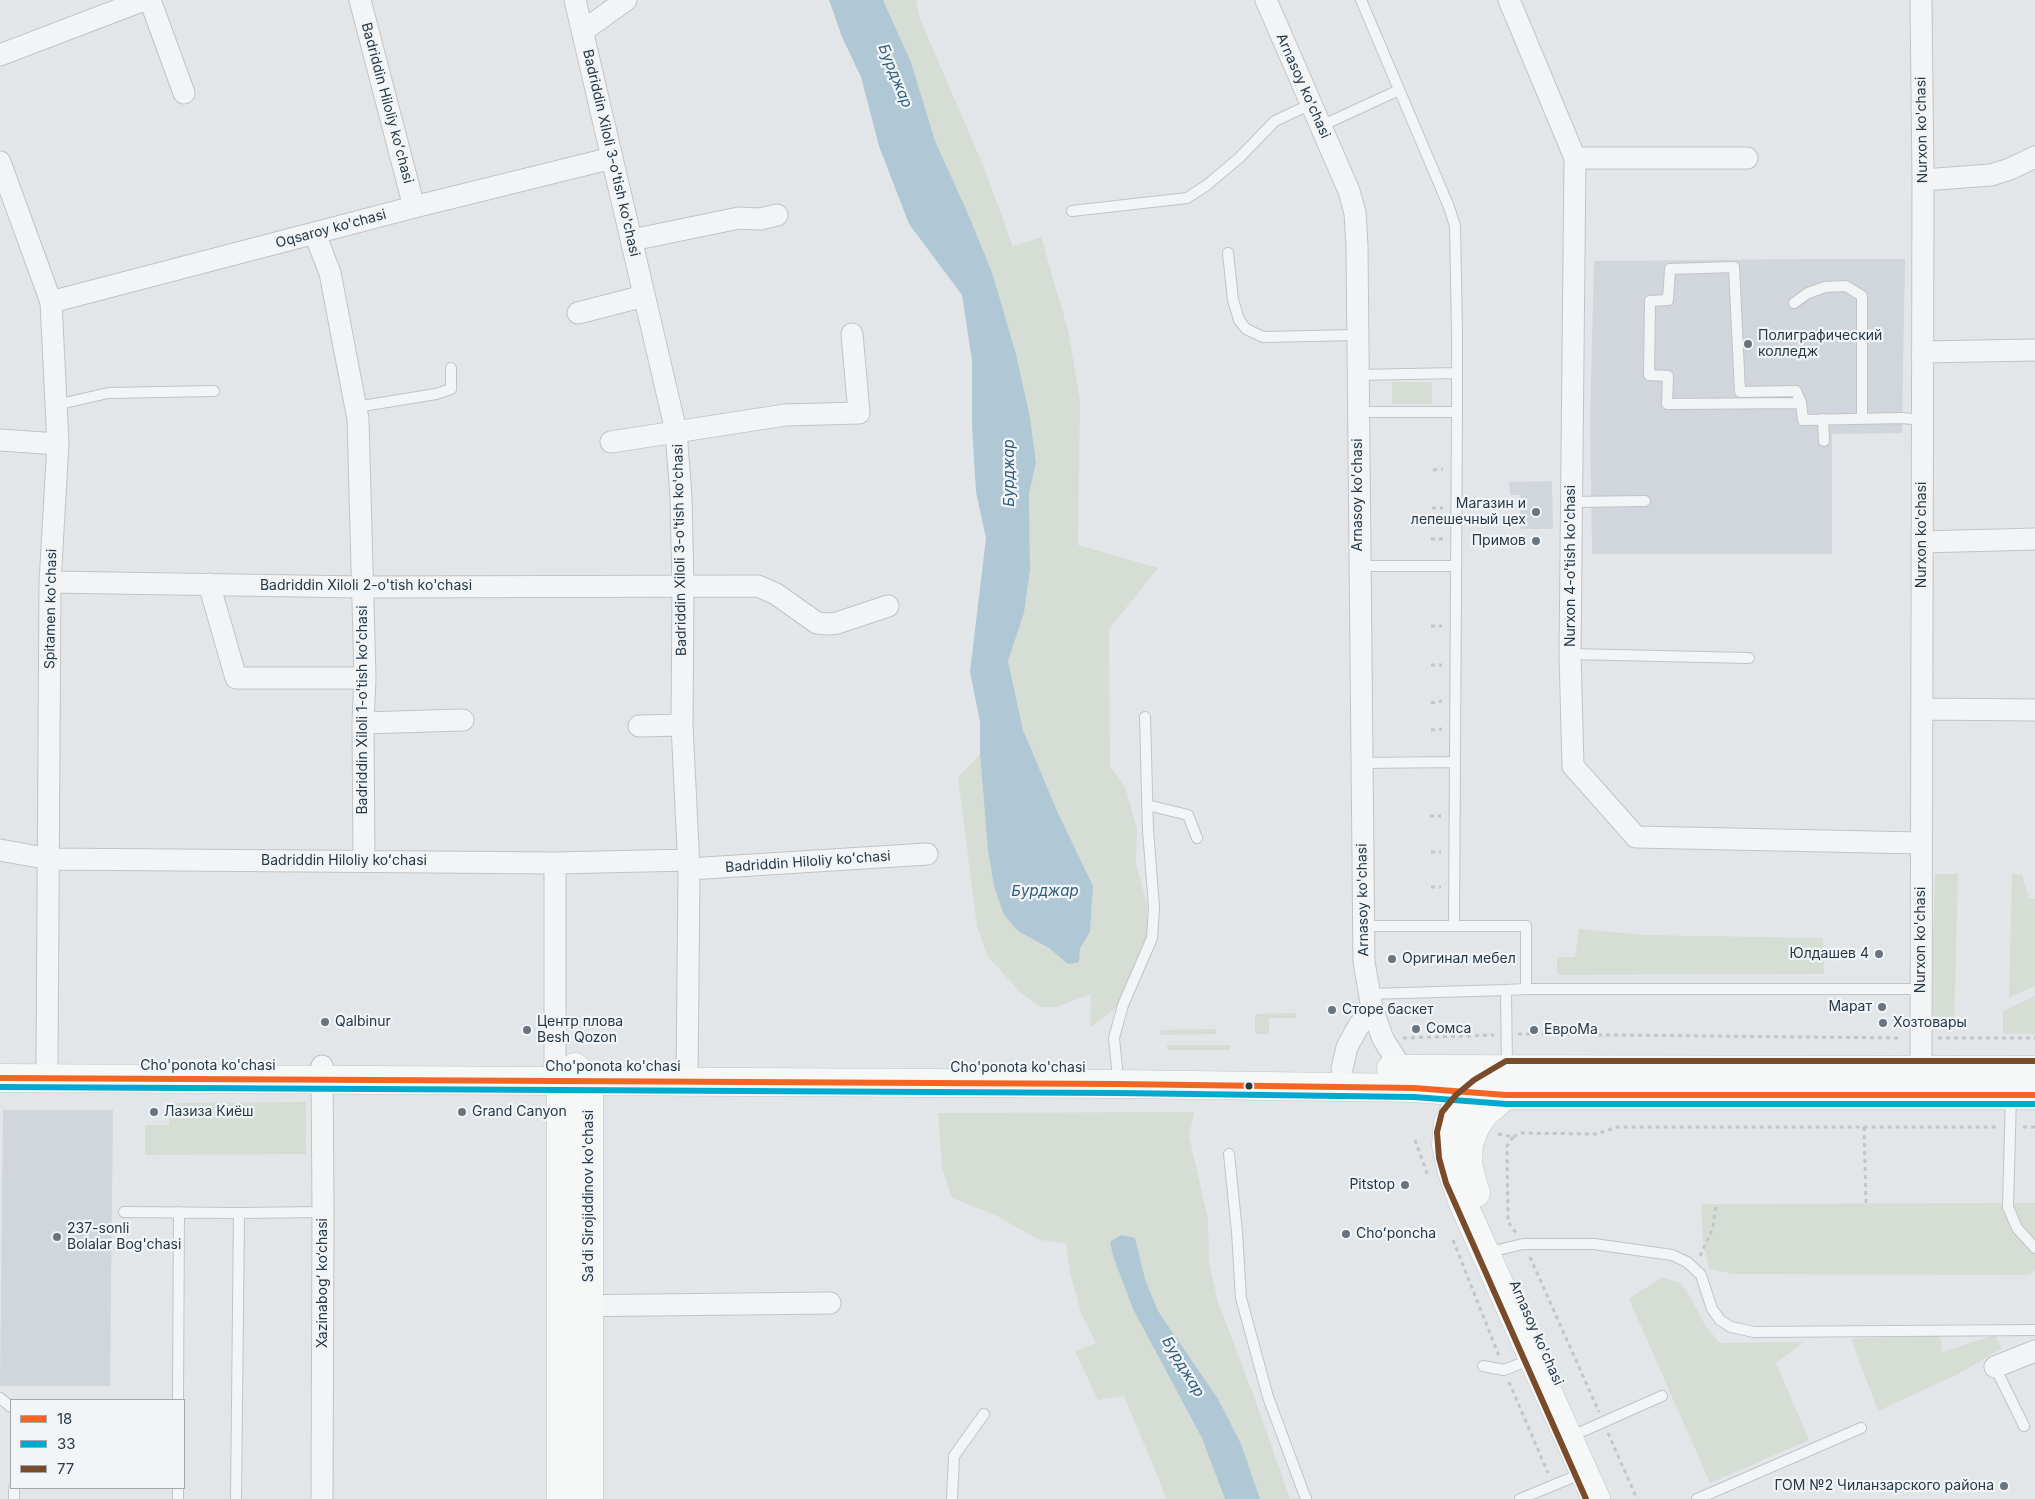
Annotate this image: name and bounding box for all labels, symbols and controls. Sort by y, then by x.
street label: Badriddin Hiloliy koʻchasi [357,21,417,185]
street label: Arnasoy ko'chasi [1272,31,1334,141]
water label: Бурджар [874,41,916,111]
street label: Badriddin Xiloli 3-o'tish ko'chasi [579,48,643,258]
street label: Nurxon ko'chasi [1913,77,1931,183]
street label: Oqsaroy ko'chasi [274,206,388,252]
place label: Полиграфический колледж [1758,328,1882,361]
marker: Полиграфический колледж [1742,338,1754,350]
street label: Arnasoy ko'chasi [1350,438,1366,552]
water label: Бурджар [1000,439,1018,507]
street label: Badriddin Xiloli 3-o'tish ko'chasi [670,444,690,656]
street label: Nurxon ko'chasi [1914,482,1930,588]
street label: Nurxon 4-o'tish ko'chasi [1563,485,1579,647]
place label: Магазин и лепешечный цех [1411,496,1526,528]
marker: Магазин и лепешечный цех [1530,506,1542,518]
place label: Примов [1472,533,1526,549]
marker: Примов [1530,535,1542,547]
street label: Spitamen ko'chasi [42,549,60,669]
street label: Badriddin Xiloli 2-o'tish ko'chasi [260,578,472,594]
street label: Badriddin Xiloli 1-o'tish ko'chasi [355,605,371,815]
street label: Arnasoy ko'chasi [1354,843,1372,957]
street label: Badriddin Hiloliy koʻchasi [725,848,891,876]
street label: Badriddin Hiloliy koʻchasi [261,853,427,869]
water label: Бурджар [1011,882,1079,900]
street label: Nurxon ko'chasi [1913,887,1929,993]
place label: Юлдашев 4 [1790,946,1869,962]
marker: Юлдашев 4 [1873,948,1885,960]
place label: Оригинал мебел [1402,951,1516,967]
marker: Оригинал мебел [1386,953,1398,965]
place label: Марат [1828,999,1872,1015]
marker: Марат [1876,1001,1888,1013]
place label: Сторе баскет [1342,1002,1434,1018]
marker: Сторе баскет [1326,1004,1338,1016]
place label: Qalbinur [335,1014,391,1030]
place label: Центр плова Besh Qozon [537,1014,623,1046]
place label: Хозтовары [1893,1015,1967,1031]
marker: Qalbinur [319,1016,331,1028]
marker: Хозтовары [1877,1017,1889,1029]
place label: Сомса [1426,1021,1471,1037]
place label: ЕвроМа [1544,1022,1598,1038]
marker: Сомса [1410,1023,1422,1035]
marker: Центр плова Besh Qozon [521,1024,533,1036]
marker: ЕвроМа [1528,1024,1540,1036]
street label: Cho'ponota ko'chasi [140,1058,276,1074]
street label: Cho'ponota ko'chasi [545,1059,681,1075]
street label: Cho'ponota ko'chasi [950,1060,1086,1076]
unlabelled marker [1244,1081,1254,1091]
place label: Лазиза Киёш [164,1104,254,1120]
place label: Grand Canyon [472,1104,567,1120]
marker: Лазиза Киёш [148,1106,160,1118]
marker: Grand Canyon [456,1106,468,1118]
street label: Sa'di Sirojiddinov ko'chasi [581,1110,597,1282]
place label: Pitstop [1349,1177,1395,1193]
marker: Pitstop [1399,1179,1411,1191]
street label: Xazinabog‘ ko‘chasi [315,1218,331,1348]
place label: 237-sonli Bolalar Bog'chasi [67,1221,181,1254]
place label: Choʻponcha [1356,1226,1436,1242]
marker: Choʻponcha [1340,1228,1352,1240]
marker: 237-sonli Bolalar Bog'chasi [51,1231,63,1243]
street label: Arnasoy ko'chasi [1505,1278,1567,1388]
water label: Бурджар [1158,1334,1208,1400]
legend [10,1399,185,1489]
text: 18 [57,1409,72,1428]
text: 33 [57,1434,76,1453]
text: 77 [57,1459,74,1478]
place label: ГОМ №2 Чиланзарского района [1774,1478,1994,1494]
marker: ГОМ №2 Чиланзарского района [1998,1480,2010,1492]

